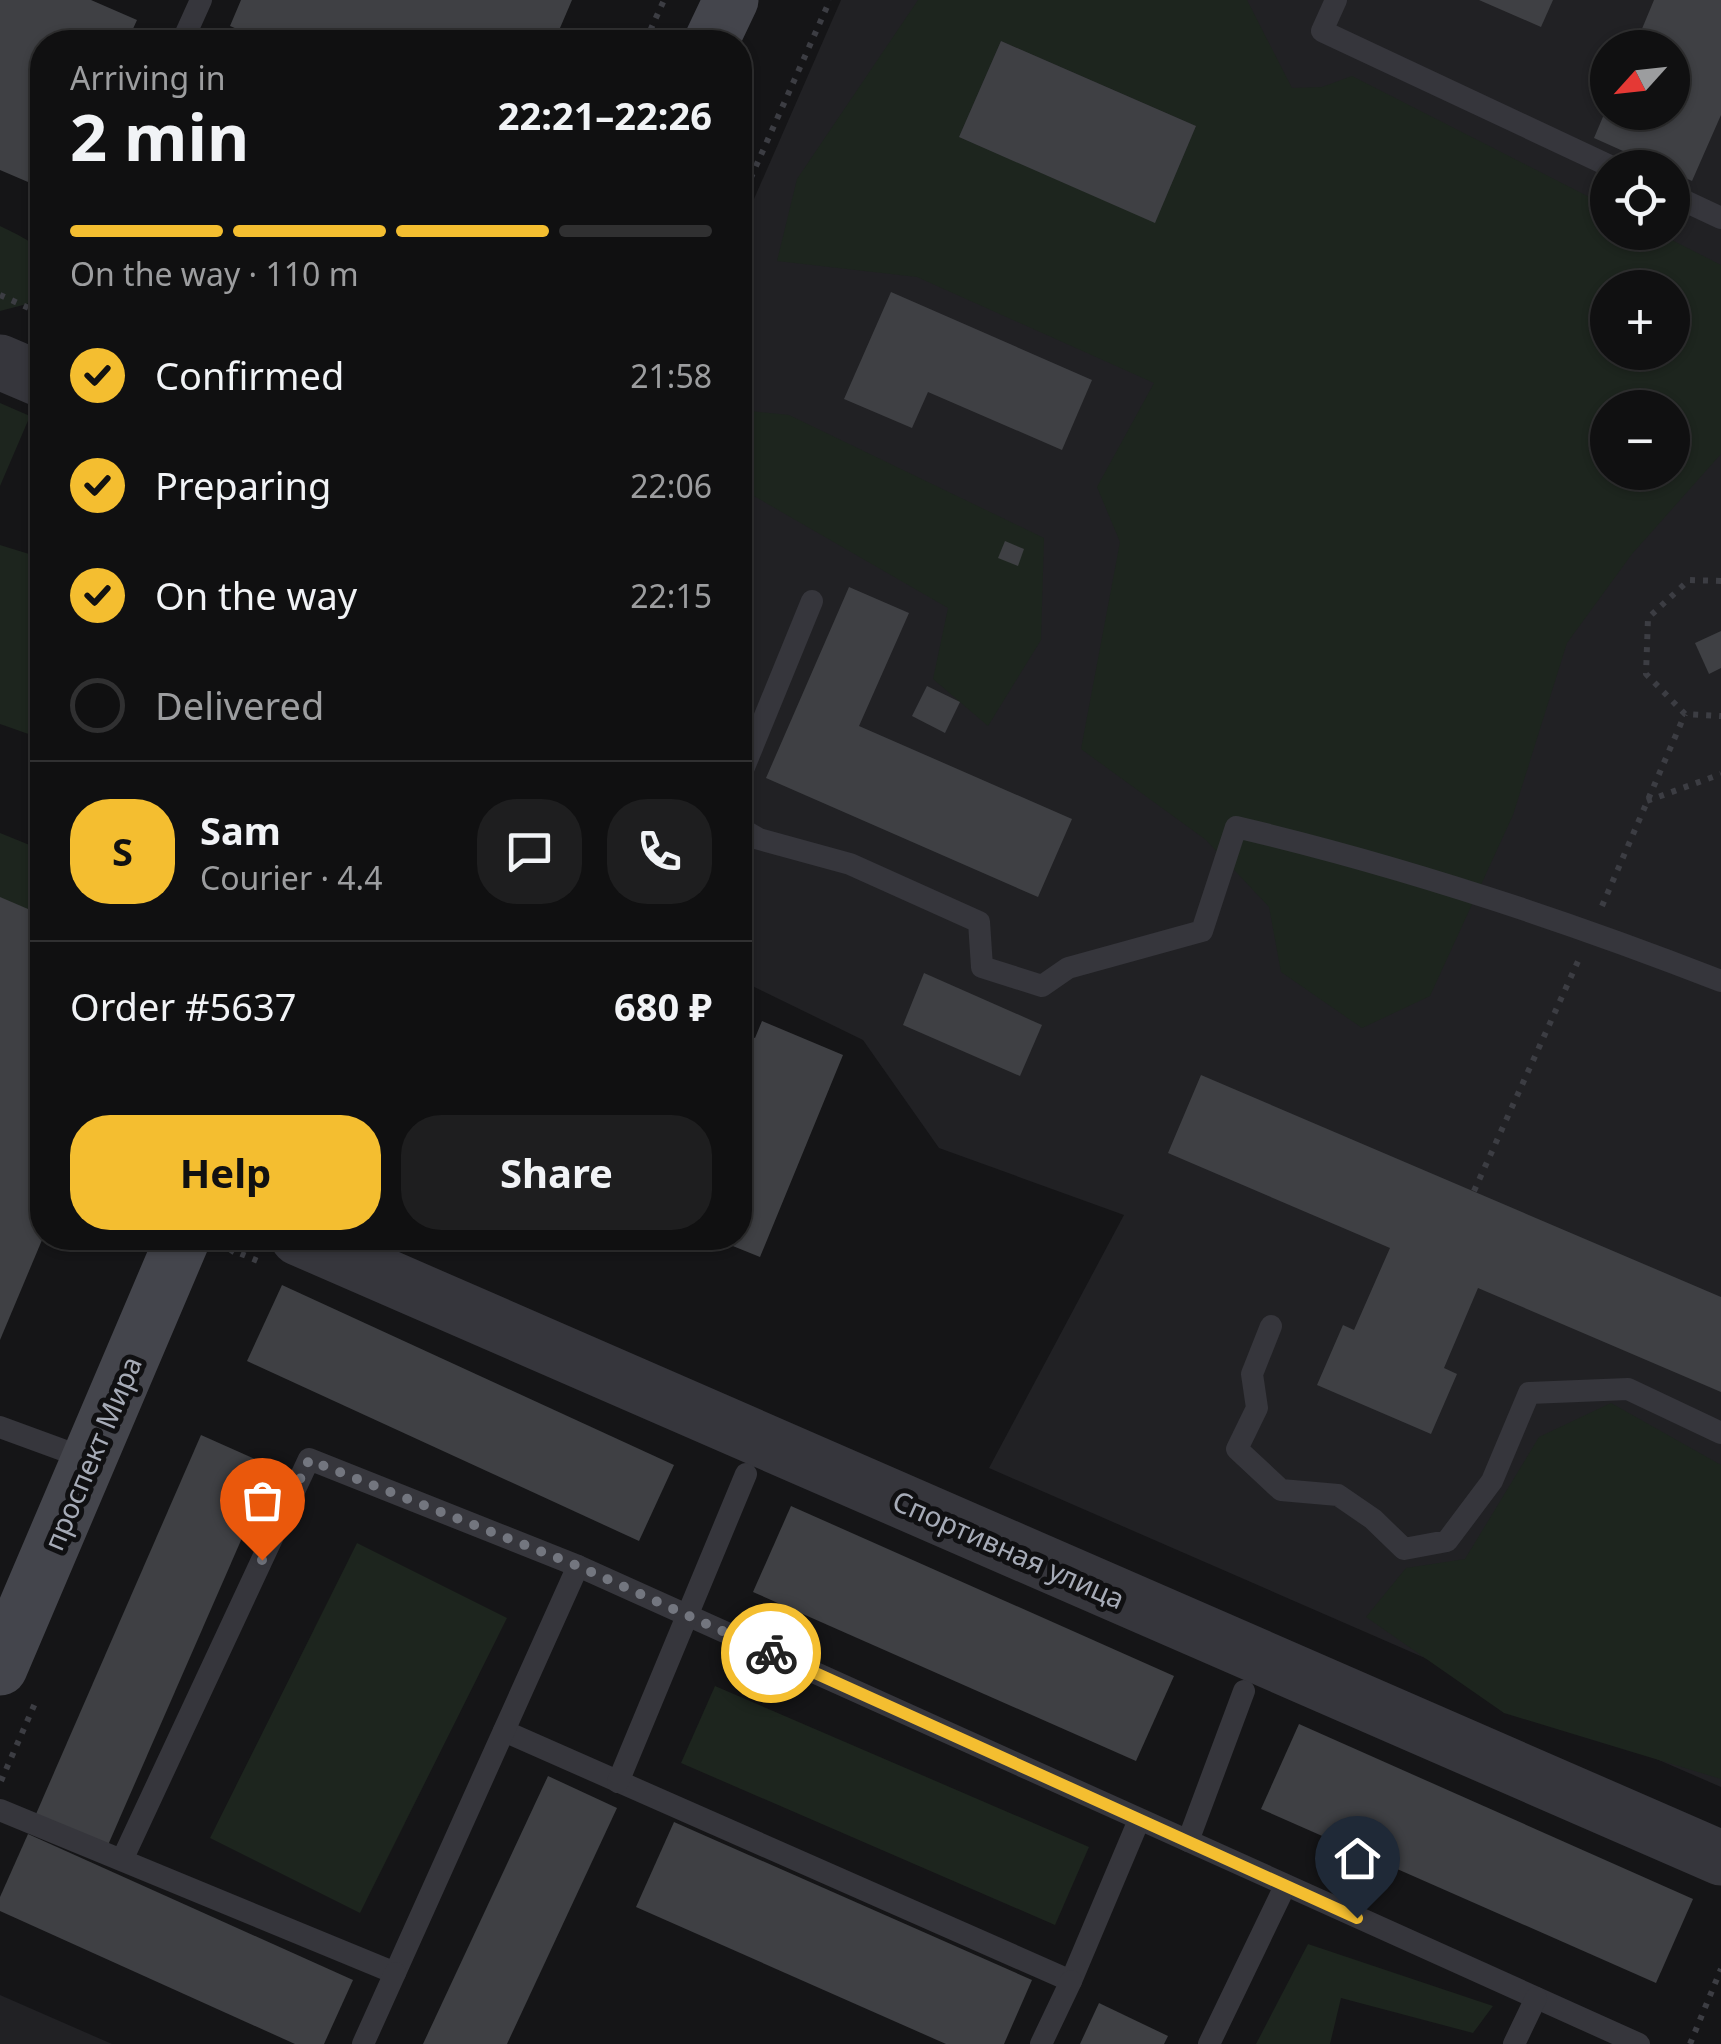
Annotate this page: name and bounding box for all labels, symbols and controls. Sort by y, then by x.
north arrow [1590,30,1690,130]
map controls [1590,30,1690,490]
text: Arriving in [70,56,225,99]
text: 22:21–22:26 [498,89,712,141]
text: 2 min [70,92,249,180]
button: locate [1590,150,1690,250]
text: On the way · 110 m [70,252,359,295]
button: + [1590,270,1690,370]
icon: check [70,348,125,403]
text: Confirmed [155,349,344,401]
text: 21:58 [630,354,712,397]
button: − [1590,390,1690,490]
icon: check [70,458,125,513]
text: Preparing [155,459,331,511]
text: 22:06 [630,464,712,507]
icon: check [70,568,125,623]
text: On the way [155,569,357,621]
text: 22:15 [630,574,712,617]
text: Delivered [155,679,324,731]
button: chat [477,799,582,904]
button: phone [607,799,712,904]
text: Sam [200,804,281,856]
text: S [112,825,133,877]
text: Courier · 4.4 [200,856,383,899]
text: Order #5637 [70,980,296,1032]
text: 680 ₽ [614,980,712,1032]
button: Help [70,1115,381,1230]
button: Share [401,1115,712,1230]
street label: проспект Мира [34,1350,150,1556]
pin [220,1458,305,1561]
icon: bag [235,1473,290,1528]
street label: Спортивная улица [887,1481,1131,1617]
courier [721,1603,821,1703]
icon: bike [744,1626,799,1681]
pin [1315,1816,1400,1919]
icon: home [1330,1831,1385,1886]

